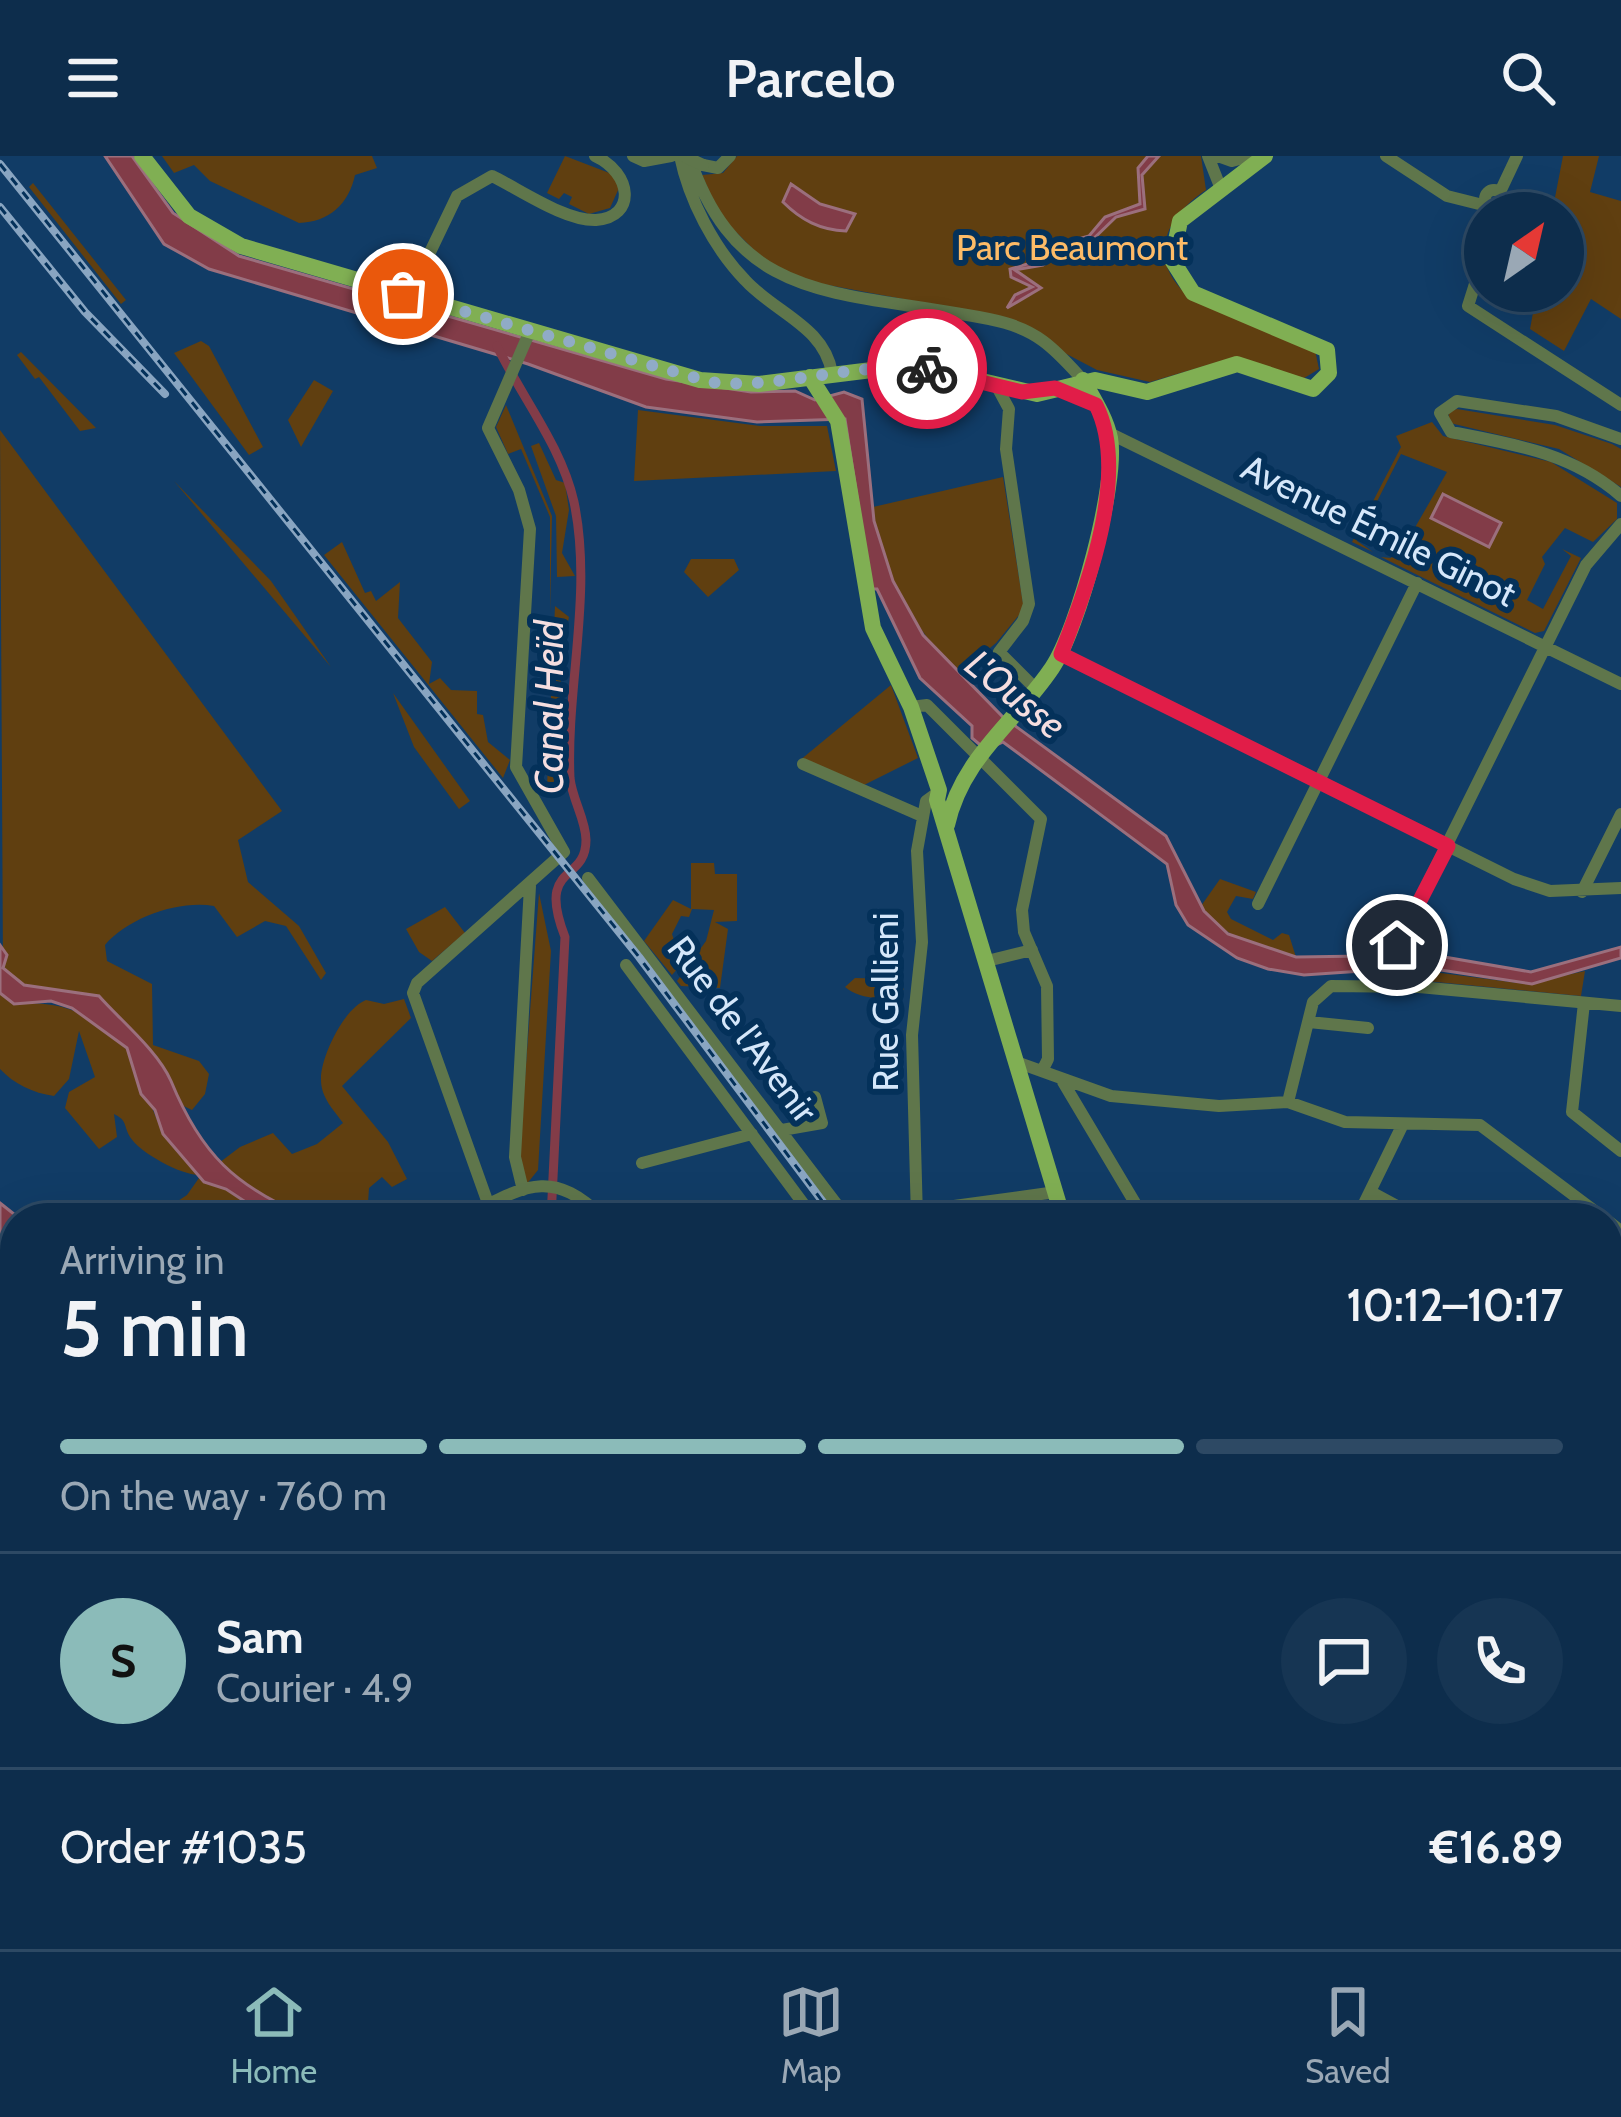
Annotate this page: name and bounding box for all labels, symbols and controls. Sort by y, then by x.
icon: menu [60,45,126,111]
text: Parcelo [725,45,896,111]
icon: search [1495,45,1561,111]
north arrow [1464,192,1584,312]
map controls [1464,192,1584,312]
park label: Parc Beaumont [956,225,1188,269]
pin [352,243,454,345]
icon: bag [370,261,436,327]
courier [867,309,987,429]
icon: bike [894,336,960,402]
street label: Avenue Émile Ginot [1235,445,1523,615]
water label: Canal Heïd [525,618,573,794]
water label: L'Ousse [956,639,1076,749]
pin [1346,894,1448,996]
icon: home [1364,912,1430,978]
street label: Rue Gallieni [863,913,907,1091]
street label: Rue de l'Avenir [659,927,828,1131]
text: Arriving in [60,1236,224,1284]
text: 10:12–10:17 [1346,1278,1563,1332]
text: 5 min [60,1281,249,1376]
text: On the way · 760 m [60,1472,387,1520]
button: chat [1281,1598,1407,1724]
button: phone [1437,1598,1563,1724]
text: Sam [216,1610,304,1664]
text: S [110,1634,136,1688]
text: Courier · 4.9 [216,1664,413,1712]
text: Order #1035 [60,1820,307,1874]
text: €16.89 [1430,1820,1563,1874]
tab: Home [230,1979,317,2091]
tab: Map [778,1979,844,2091]
tab: Saved [1305,1979,1391,2091]

